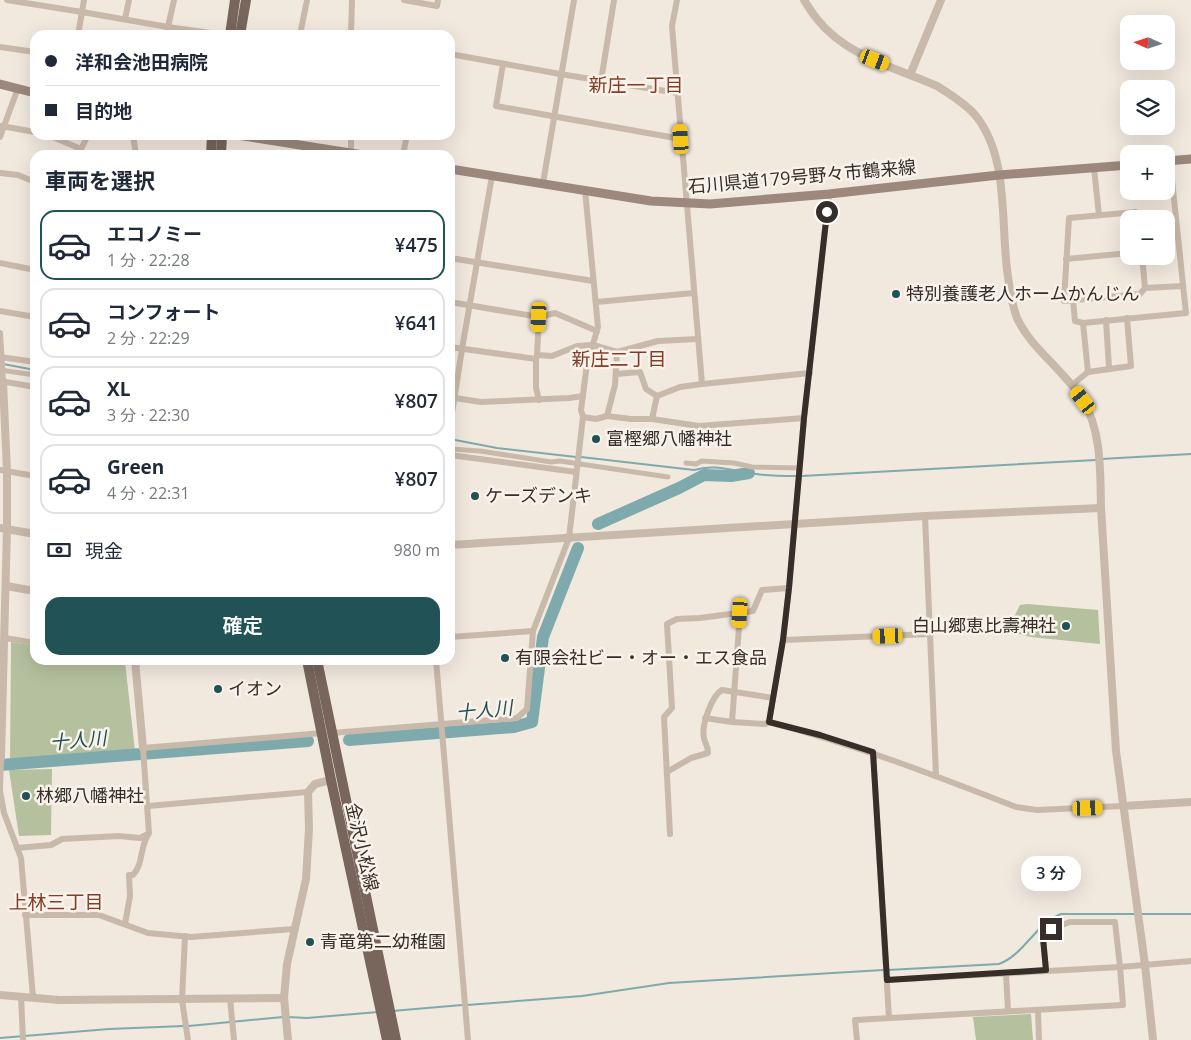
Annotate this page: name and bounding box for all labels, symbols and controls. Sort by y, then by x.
north arrow [1120,15,1175,70]
map controls [1120,15,1175,265]
car [858,48,891,72]
text: 洋和会池田病院 [75,49,208,75]
district label: 新庄一丁目 [588,72,684,98]
button: layers [1120,80,1175,135]
text: 目的地 [75,98,132,124]
car [672,124,689,154]
button: + [1120,145,1175,200]
street label: 石川県道179号野々市鶴来線 [687,154,917,198]
text: 車両を選択 [45,165,155,195]
route start [816,201,838,223]
button: − [1120,210,1175,265]
text: エコノミー [107,221,202,247]
icon: car [47,223,92,268]
text: ¥475 [395,232,438,258]
text: 1 分 · 22:28 [107,249,190,271]
place label: 特別養護老人ホームかんじん [906,281,1139,305]
marker: 特別養護老人ホームかんじん [890,288,902,300]
text: コンフォート [107,299,220,325]
icon: car [47,301,92,346]
car [530,302,547,332]
text: ¥641 [395,310,438,336]
text: 2 分 · 22:29 [107,327,190,349]
district label: 新庄二丁目 [571,346,667,372]
text: XL [107,376,130,402]
icon: car [47,379,92,424]
car [1067,384,1098,416]
text: ¥807 [395,388,438,414]
text: 3 分 · 22:30 [107,404,190,426]
place label: 富樫郷八幡神社 [606,426,732,450]
marker: 富樫郷八幡神社 [590,433,602,445]
text: Green [107,454,164,480]
icon: car [47,457,92,502]
text: ¥807 [395,466,438,492]
text: 4 分 · 22:31 [107,482,190,504]
place label: ケーズデンキ [485,483,592,507]
marker: ケーズデンキ [469,490,481,502]
icon: cash [45,536,73,564]
text: 現金 [85,538,123,564]
text: 980 m [394,539,440,561]
button: 確定 [45,597,440,655]
car [731,598,748,628]
place label: 白山郷恵比壽神社 [912,613,1056,637]
marker: 白山郷恵比壽神社 [1060,620,1072,632]
car [872,628,903,644]
place label: 有限会社ビー・オー・エス食品 [515,645,767,669]
marker: 有限会社ビー・オー・エス食品 [499,652,511,664]
place label: イオン [228,676,282,700]
marker: イオン [212,683,224,695]
water label: 十人川 [454,694,516,726]
water label: 十人川 [48,724,110,755]
place label: 林郷八幡神社 [36,783,144,807]
marker: 林郷八幡神社 [20,790,32,802]
street label: 金沢小松線 [341,800,385,893]
car [1072,800,1103,816]
callout: 3 分 [1021,856,1081,892]
text: 3 分 [1036,862,1066,884]
district label: 上林三丁目 [8,889,104,915]
route end [1040,918,1062,940]
place label: 青竜第二幼稚園 [320,929,446,953]
marker: 青竜第二幼稚園 [304,936,316,948]

